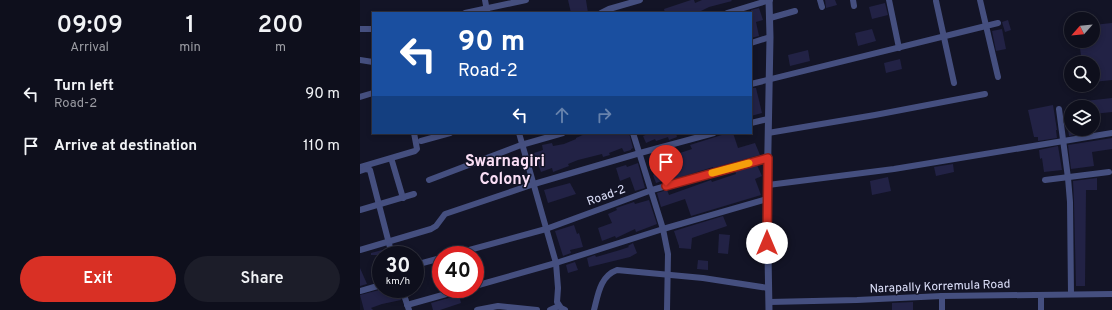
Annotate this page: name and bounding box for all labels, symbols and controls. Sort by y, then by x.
text: 09:09 [57,11,123,41]
text: 1 [185,11,195,41]
text: 200 [257,11,303,41]
north arrow [1064,12,1100,48]
map controls [1064,12,1100,136]
text: 90 m [458,25,525,61]
icon: left [392,28,444,80]
text: Arrival [70,40,109,56]
text: min [179,40,201,56]
text: m [275,40,286,56]
button: search [1064,56,1100,92]
text: Road-2 [458,60,518,83]
text: Turn left [54,77,114,96]
icon: left [20,83,42,105]
text: 90 m [305,85,340,104]
text: Road-2 [54,96,97,112]
button: layers [1064,100,1100,136]
icon: left [509,104,531,126]
icon: ahead [551,104,573,126]
icon: right [593,104,615,126]
icon: arrive [20,135,42,157]
text: Arrive at destination [54,137,197,156]
text: 110 m [303,137,340,156]
pin [649,145,683,186]
icon: arrive [655,151,677,173]
district label: Swarnagiri Colony [465,152,545,190]
street label: Road-2 [585,182,628,210]
position arrow [746,222,788,264]
speed limit sign: 40 [432,246,484,298]
text: 30 [386,254,410,280]
button: Exit [20,256,176,302]
button: Share [184,256,340,302]
text: km/h [386,275,410,288]
street label: Narapally Korremula Road [869,277,1011,297]

